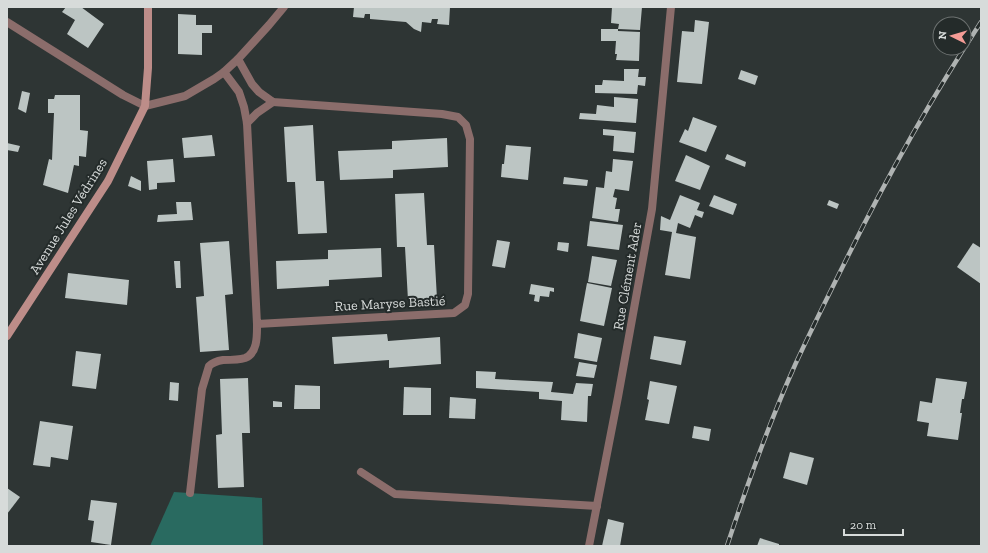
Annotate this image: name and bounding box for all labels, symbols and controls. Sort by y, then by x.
north arrow [932,16,972,56]
text: N [936,30,949,40]
street label: Avenue Jules Védrines [26,155,111,277]
street label: Rue Clément Ader [610,221,645,331]
street label: Rue Maryse Bastié [334,292,446,315]
scale bar [844,511,903,537]
text: 20 m [850,518,877,532]

